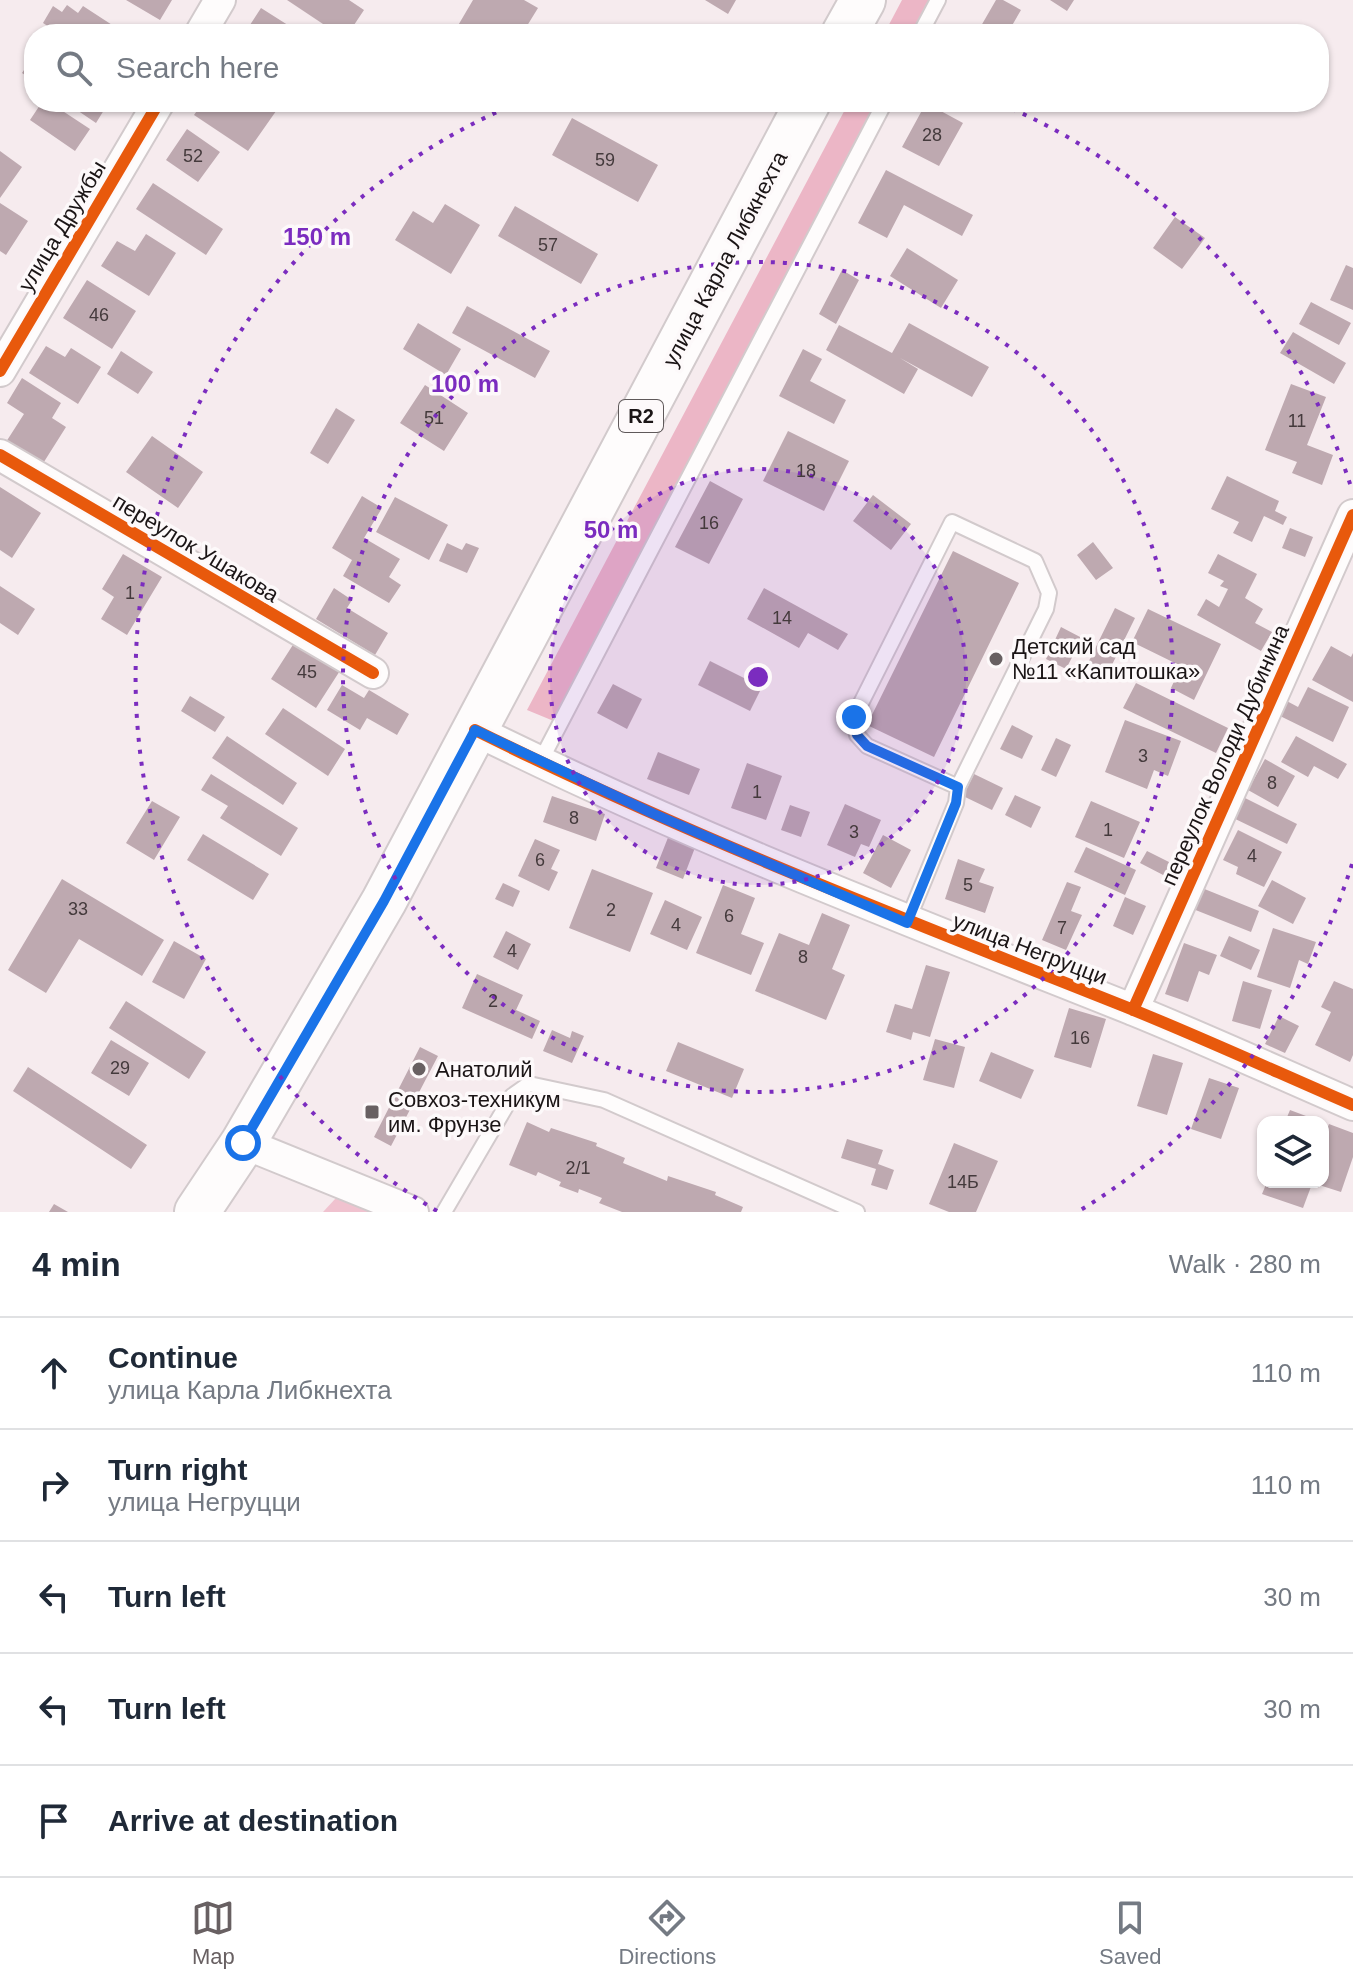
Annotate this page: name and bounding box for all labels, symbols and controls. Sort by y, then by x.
search box [24,24,1329,112]
icon: search [52,46,96,90]
text: Search here [116,51,279,84]
house number: 28 [922,125,942,145]
house number: 52 [183,146,203,166]
street label: улица Карла Либкнехта [658,147,793,371]
house number: 59 [595,150,615,170]
street label: улица Дружбы [13,156,111,296]
text: 150 m [283,223,351,250]
house number: 57 [538,235,558,255]
house number: 46 [89,305,109,325]
text: 100 m [431,370,499,397]
road number: R2 [619,400,663,432]
house number: 51 [424,408,444,428]
house number: 11 [1288,411,1306,431]
house number: 18 [796,461,816,481]
street label: переулок Ушакова [109,489,284,608]
house number: 16 [699,513,719,533]
text: 50 m [584,516,638,543]
house number: 1 [125,583,135,603]
house number: 14 [772,608,792,628]
street label: переулок Володи Дубинина [1156,620,1294,889]
place label: Детский сад №11 «Капитошка» [1012,634,1200,684]
marker: Детский сад №11 «Капитошка» [987,650,1005,668]
house number: 45 [297,662,317,682]
centre of rings [744,663,772,691]
route end [836,699,872,735]
house number: 3 [1138,746,1148,766]
house number: 8 [1267,773,1277,793]
house number: 1 [752,782,762,802]
house number: 8 [569,808,579,828]
house number: 1 [1103,820,1113,840]
house number: 3 [849,822,859,842]
house number: 4 [1247,846,1257,866]
house number: 6 [535,850,545,870]
house number: 5 [963,875,973,895]
house number: 33 [68,899,88,919]
house number: 2 [606,900,616,920]
house number: 6 [724,906,734,926]
street label: улица Негруцци [949,908,1111,990]
house number: 4 [671,915,681,935]
house number: 7 [1057,918,1067,938]
house number: 4 [507,941,517,961]
house number: 8 [798,947,808,967]
house number: 2 [488,991,498,1011]
house number: 16 [1070,1028,1090,1048]
place label: Анатолий [435,1057,533,1082]
house number: 29 [110,1058,130,1078]
marker: Анатолий [410,1060,428,1078]
place label: Совхоз-техникум им. Фрунзе [388,1087,561,1137]
marker: Совхоз-техникум им. Фрунзе [363,1103,381,1121]
map controls [1257,1116,1329,1188]
button: layers [1257,1116,1329,1188]
route start [225,1125,261,1161]
house number: 2/1 [565,1158,591,1178]
house number: 14Б [947,1172,979,1192]
text: 4 min [32,1245,121,1283]
text: Walk · 280 m [1169,1249,1321,1279]
text: Continue [108,1341,238,1374]
icon: ahead [32,1351,76,1395]
text: 110 m [1251,1358,1321,1388]
text: улица Карла Либкнехта [108,1375,392,1405]
text: Turn right [108,1453,247,1486]
icon: right [32,1463,76,1507]
text: 110 m [1251,1470,1321,1500]
text: улица Негруцци [108,1487,301,1517]
icon: left [32,1575,76,1619]
text: Turn left [108,1580,226,1613]
text: 30 m [1263,1582,1321,1612]
icon: left [32,1687,76,1731]
text: Turn left [108,1692,226,1725]
text: 30 m [1263,1694,1321,1724]
icon: arrive [32,1799,76,1843]
text: Arrive at destination [108,1804,398,1837]
tab: Map [191,1896,235,1970]
tab: Directions [618,1896,716,1970]
tab: Saved [1099,1896,1162,1970]

